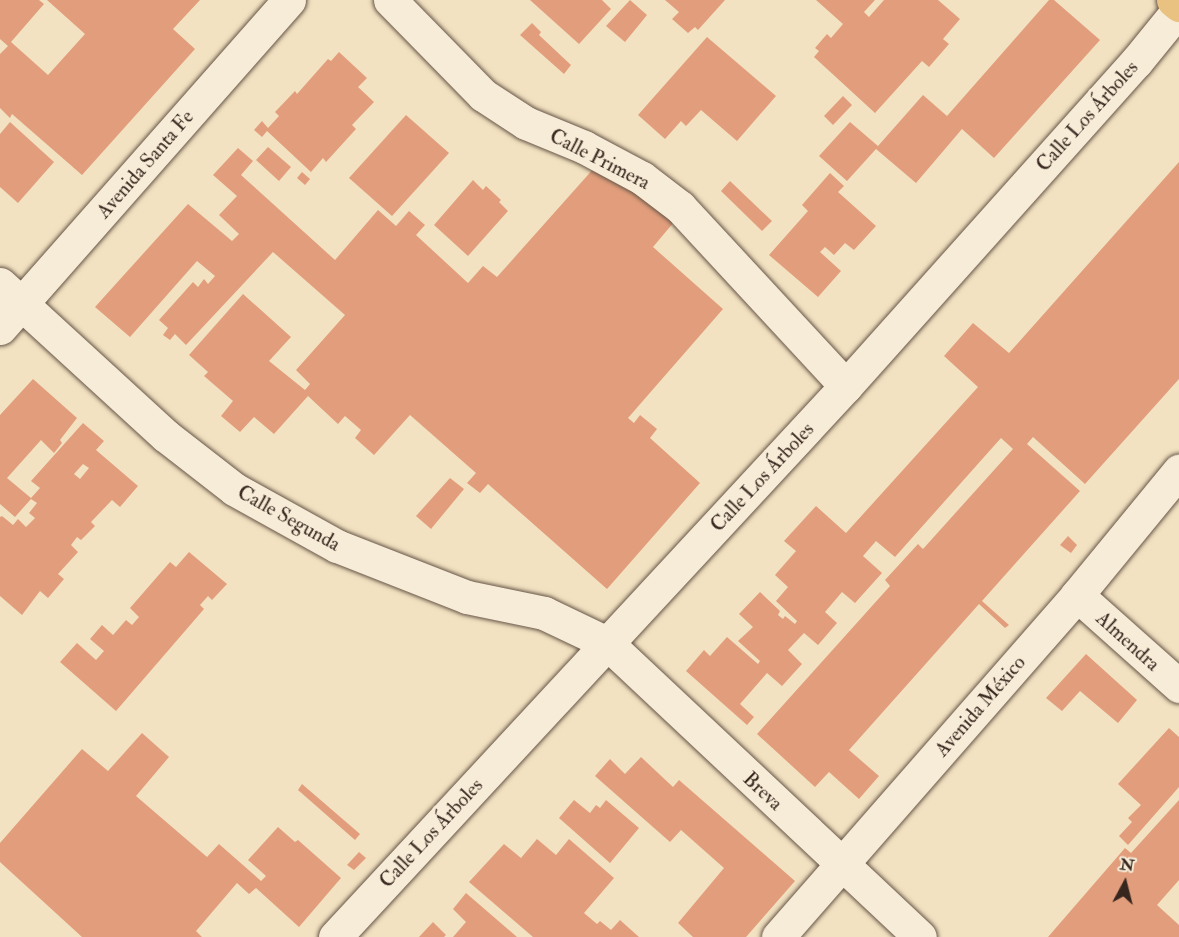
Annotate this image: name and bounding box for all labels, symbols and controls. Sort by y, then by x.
street label: Calle Los Árboles [1031,56,1143,176]
street label: Avenida Santa Fe [91,105,199,223]
street label: Calle Primera [546,123,654,195]
street label: Calle Los Árboles [705,417,819,537]
street label: Calle Segunda [233,480,345,556]
street label: Almendra [1091,606,1165,676]
street label: Avenida México [930,651,1030,761]
street label: Breva [738,767,788,815]
street label: Calle Los Árboles [374,773,488,893]
north arrow [1095,853,1155,913]
text: N [1119,854,1136,876]

